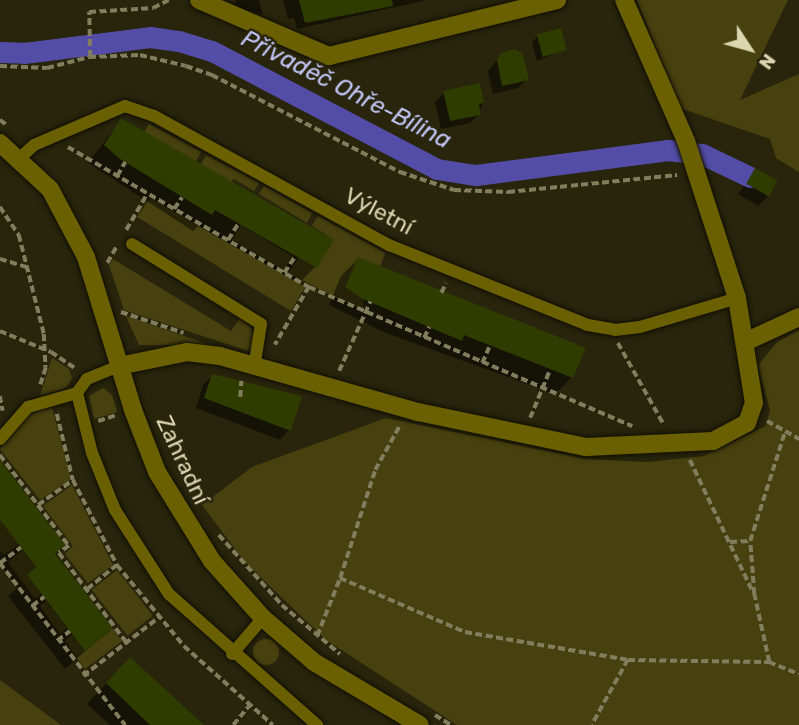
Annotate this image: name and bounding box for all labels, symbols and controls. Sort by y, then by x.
north arrow [715,14,785,84]
water label: Přivaděč Ohře-Bílina [236,25,456,155]
text: N [754,49,781,74]
street label: Výletní [340,181,418,241]
street label: Zahradní [150,411,216,509]

